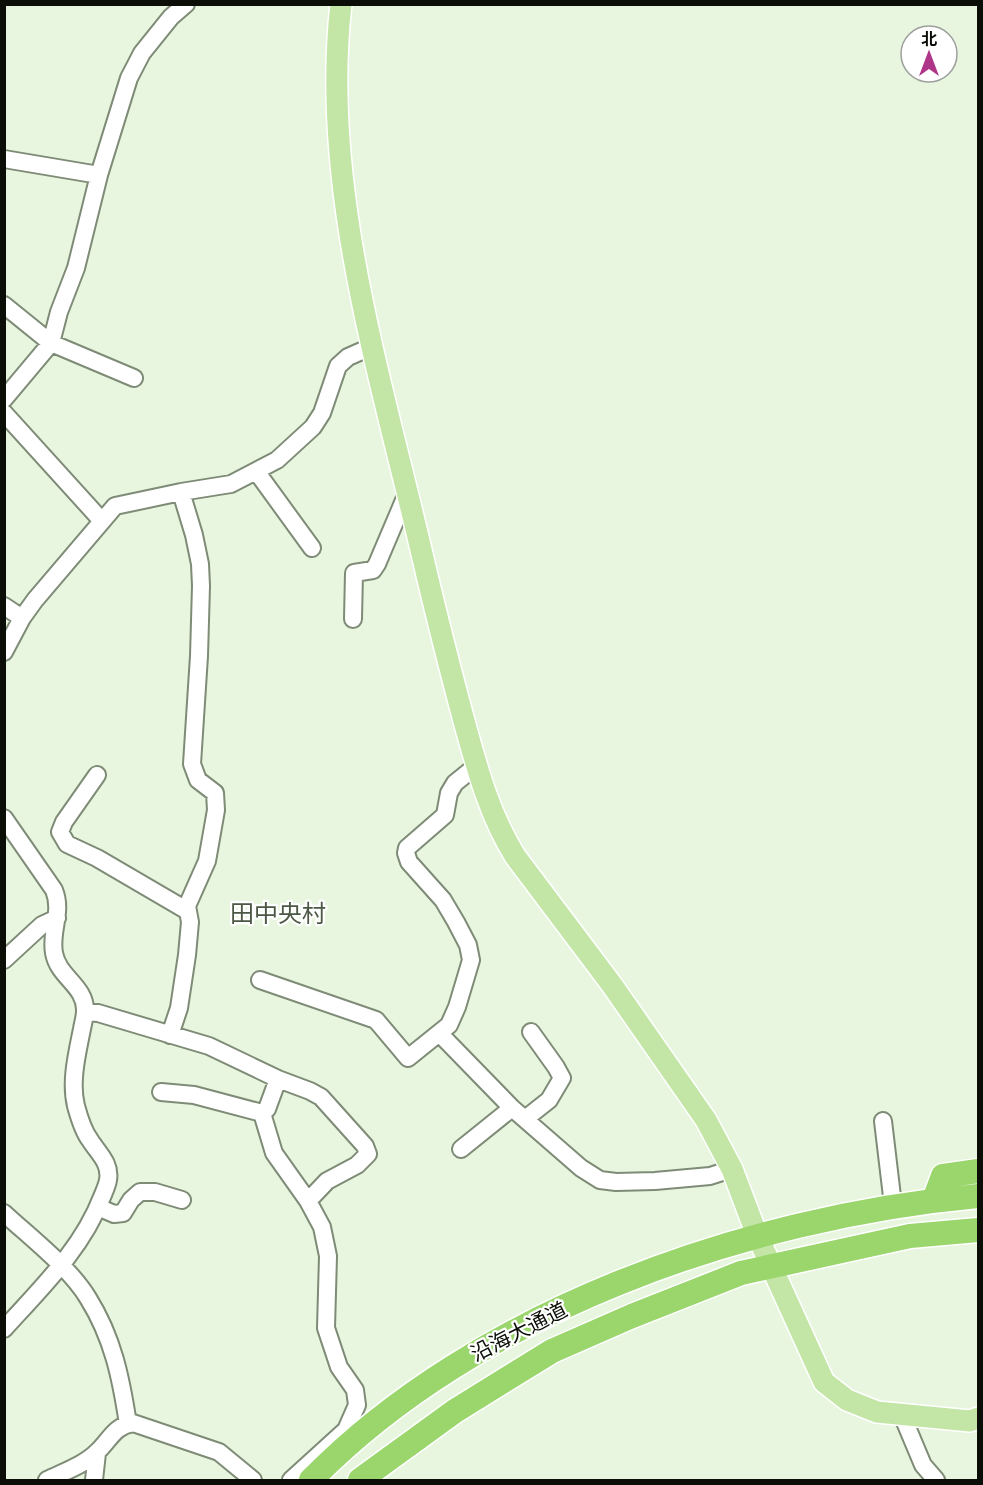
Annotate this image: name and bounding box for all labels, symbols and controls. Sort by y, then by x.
north arrow [899,24,959,84]
text: 北 [921,30,937,49]
district label: 田中央村 [230,899,326,928]
street label: 沿海大通道 [466,1297,571,1367]

